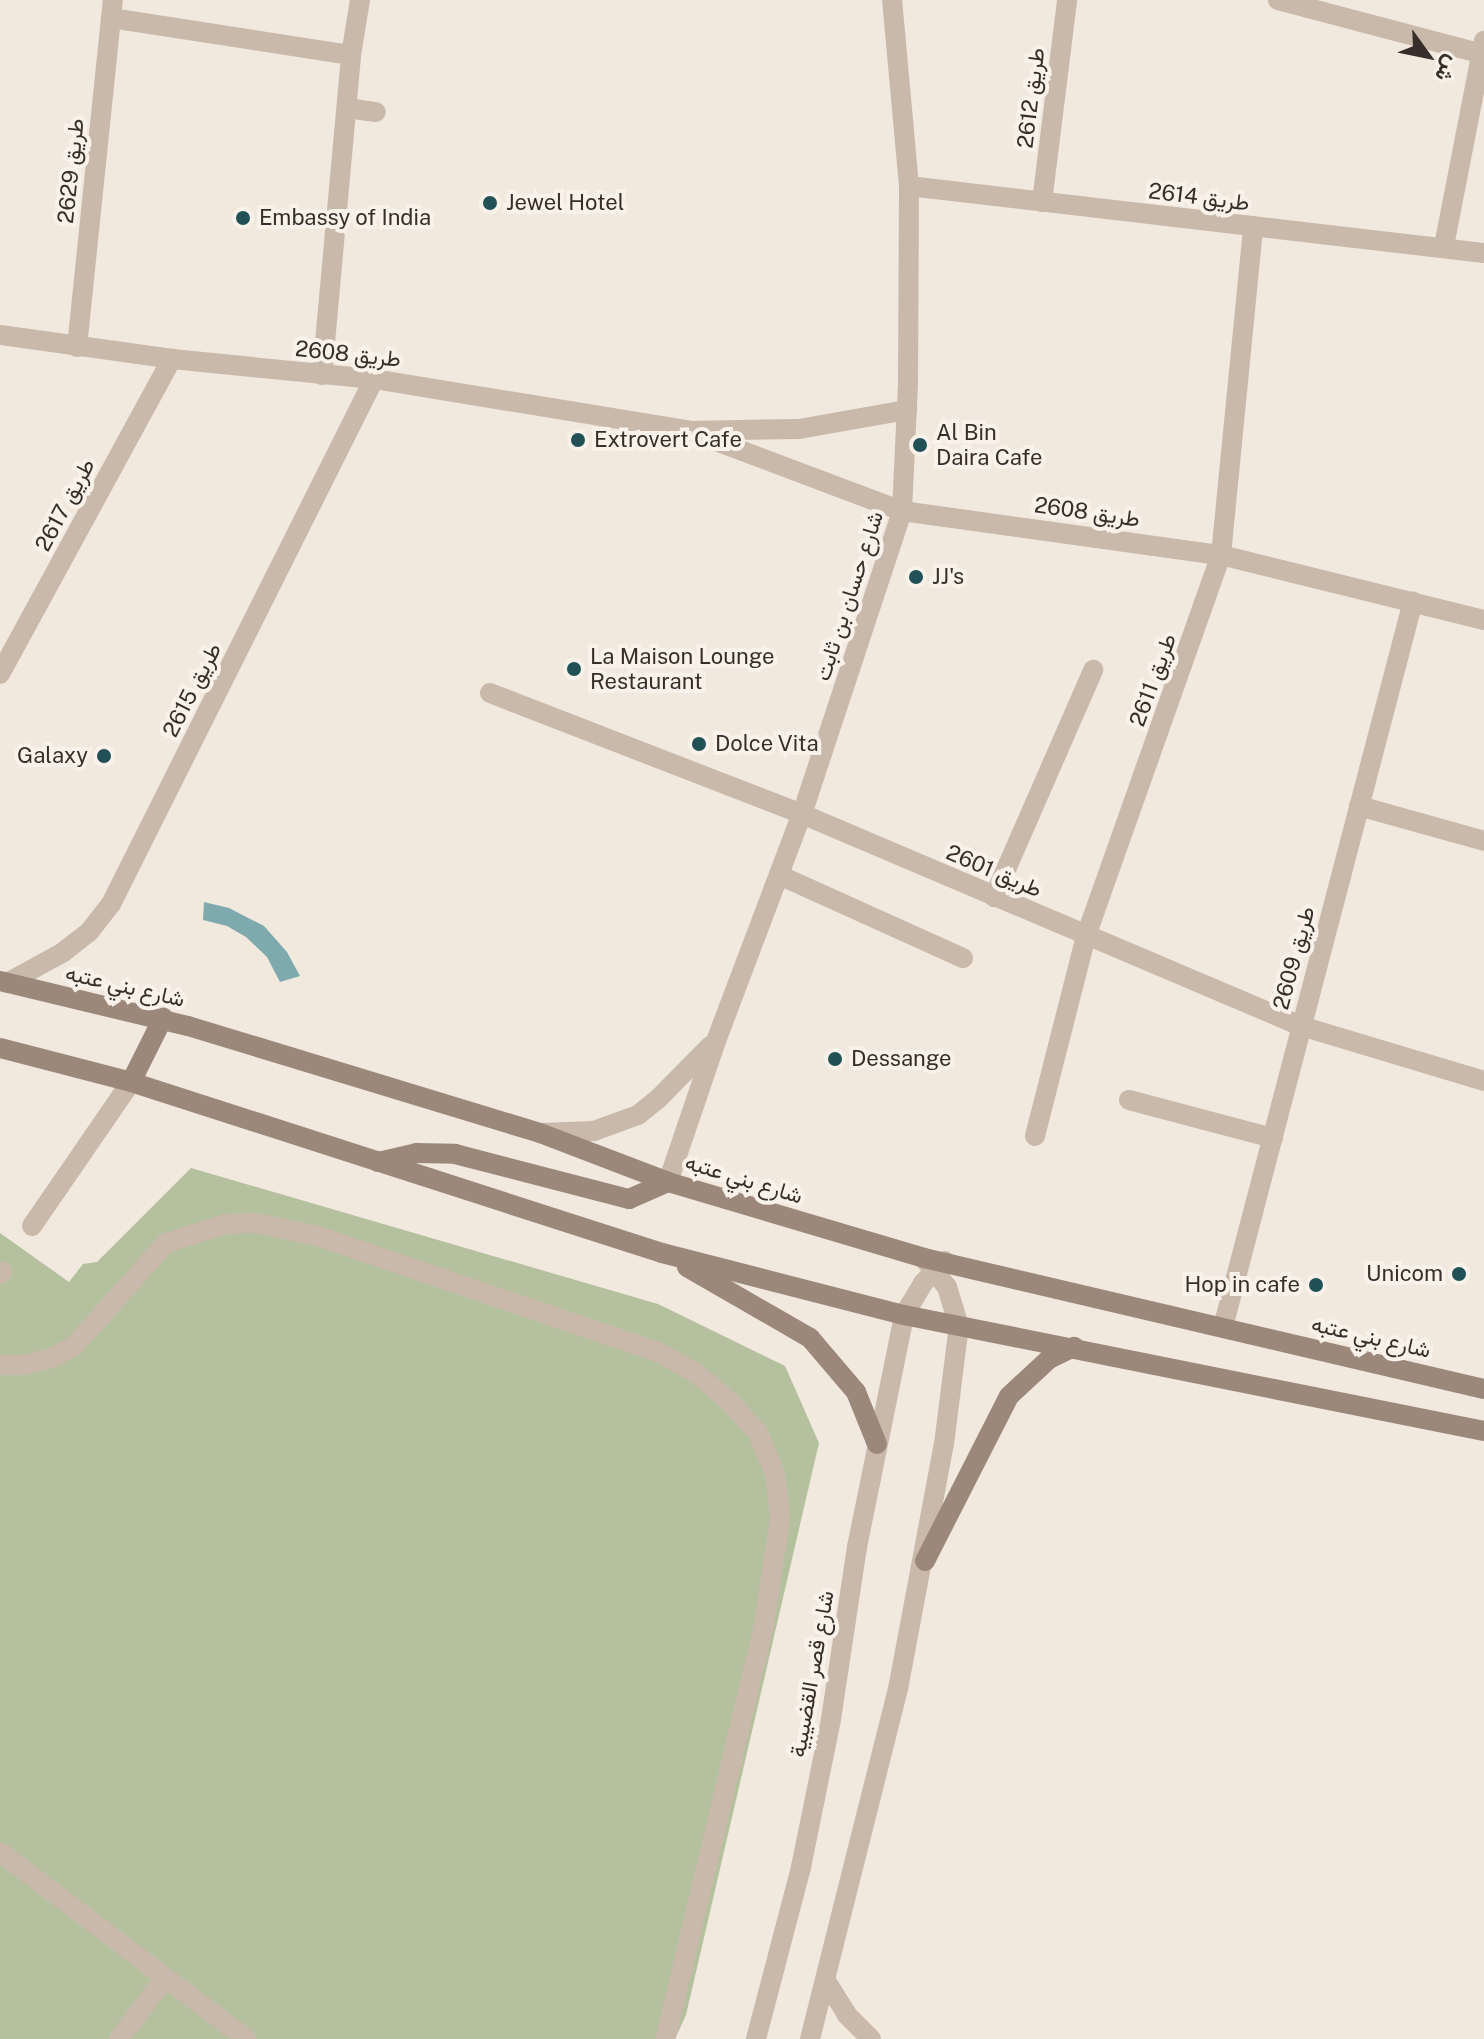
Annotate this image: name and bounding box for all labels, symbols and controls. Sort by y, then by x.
north arrow [1388,16,1468,96]
street label: طريق 2612 [1012,46,1050,150]
text: ش [1430,51,1466,87]
street label: طريق 2629 [52,117,90,225]
street label: طريق 2614 [1147,178,1251,216]
place label: Jewel Hotel [506,190,624,216]
marker: Jewel Hotel [481,194,499,212]
place label: Embassy of India [259,205,432,231]
marker: Embassy of India [234,209,252,227]
street label: طريق 2608 [294,335,402,373]
place label: Al Bin Daira Cafe [936,419,1043,470]
place label: Extrovert Cafe [594,427,742,453]
marker: Extrovert Cafe [569,431,587,449]
marker: Al Bin Daira Cafe [911,436,929,454]
street label: طريق 2617 [30,454,100,556]
street label: طريق 2608 [1033,492,1141,532]
street label: شارع حسان بن ثابت [809,508,889,684]
place label: JJ's [932,564,964,590]
marker: JJ's [907,568,925,586]
street label: طريق 2611 [1124,630,1182,730]
street label: طريق 2615 [157,639,227,741]
place label: La Maison Lounge Restaurant [590,643,775,694]
marker: La Maison Lounge Restaurant [565,660,583,678]
place label: Dolce Vita [715,731,819,757]
marker: Dolce Vita [690,735,708,753]
place label: Galaxy [17,743,88,769]
marker: Galaxy [95,747,113,765]
street label: طريق 2601 [942,839,1046,903]
street label: طريق 2609 [1268,904,1320,1012]
street label: شارع بني عتبه [63,959,187,1013]
place label: Dessange [851,1046,952,1072]
marker: Dessange [826,1050,844,1068]
street label: شارع بني عتبه [682,1149,806,1209]
place label: Unicom [1366,1261,1443,1287]
marker: Unicom [1450,1265,1468,1283]
place label: Hop in cafe [1184,1272,1300,1298]
marker: Hop in cafe [1307,1276,1325,1294]
street label: شارع بني عتبه [1309,1310,1433,1364]
street label: شارع قصر القضيبية [784,1589,840,1759]

